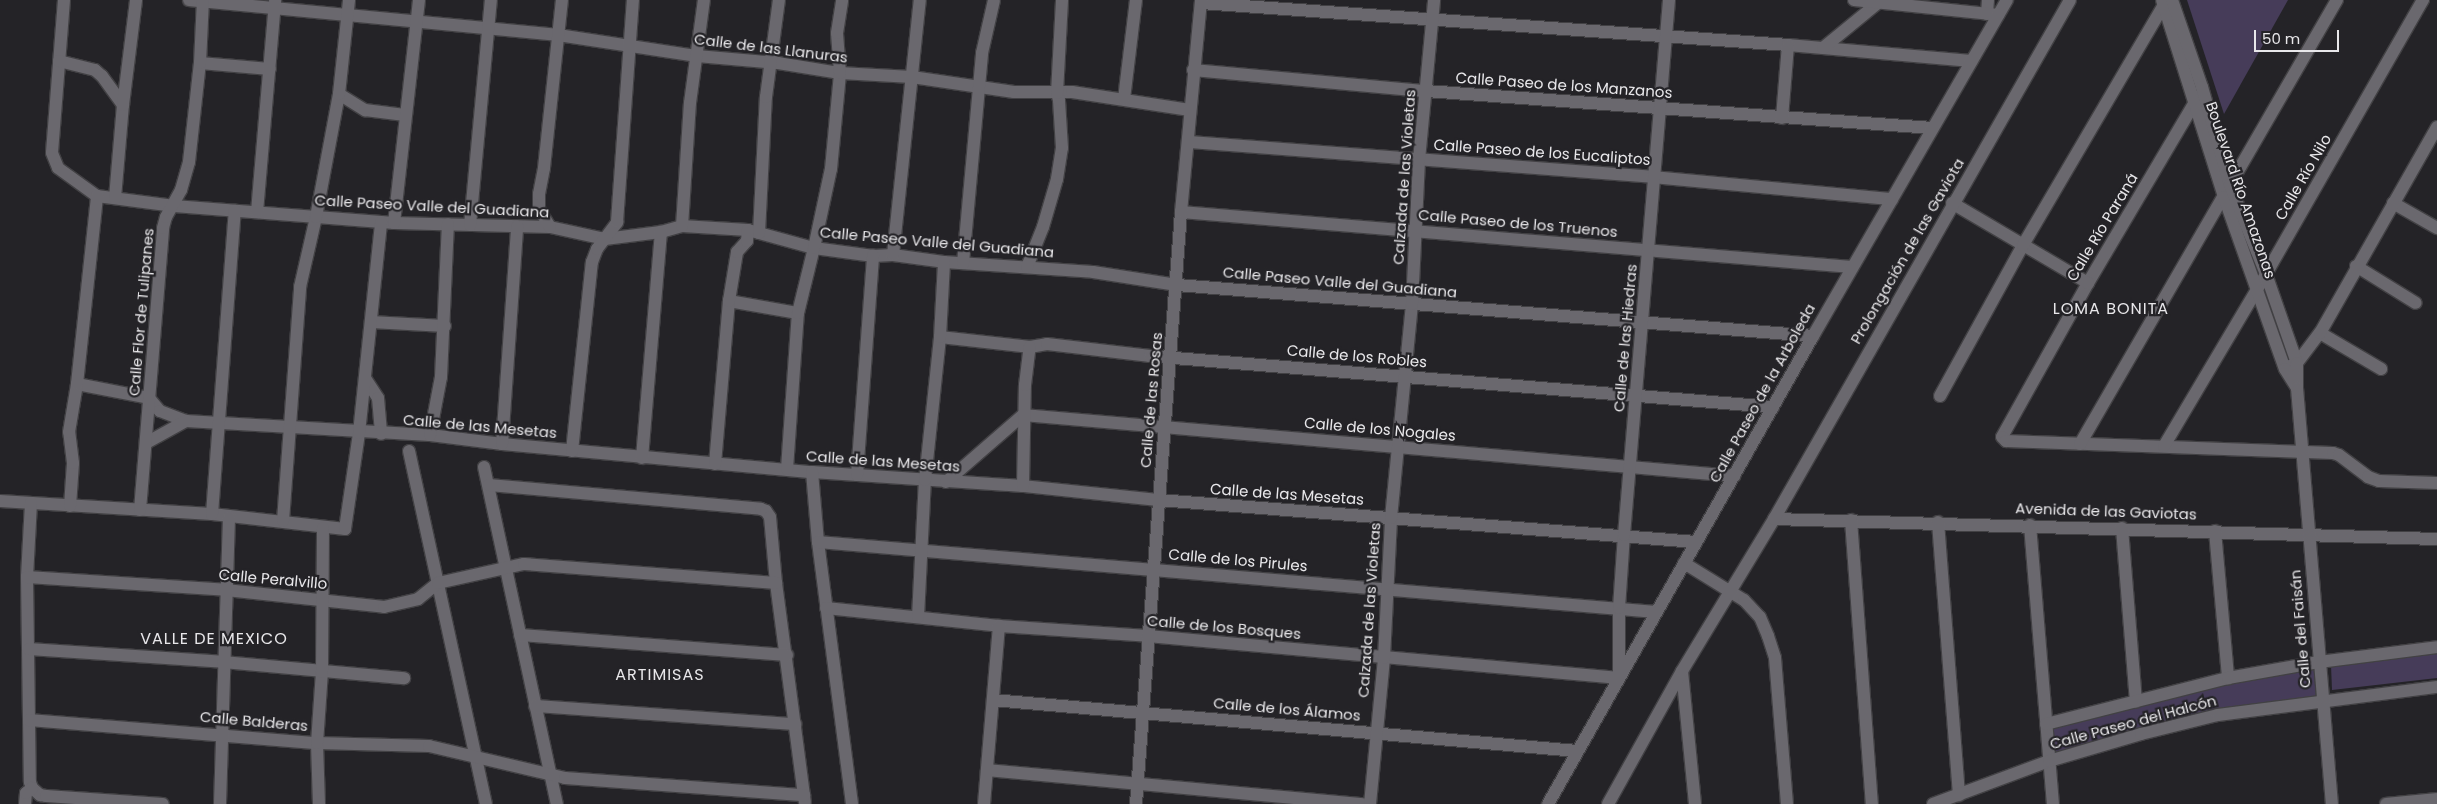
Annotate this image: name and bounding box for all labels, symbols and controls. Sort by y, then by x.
scale bar [2257,20,2342,52]
text: 50 m [2262,28,2300,49]
street label: Calle de las Llanuras [693,30,849,66]
street label: Calle Paseo de los Manzanos [1455,68,1673,102]
street label: Calzada de las Violetas [1389,89,1419,265]
street label: Boulevard Río Amazonas [2202,99,2280,281]
street label: Calle Río Nilo [2271,131,2335,223]
street label: Calle Paseo de los Eucaliptos [1433,135,1651,169]
street label: Prolongación de las Gaviota [1846,155,1968,347]
street label: Calle Río Paraná [2063,170,2141,284]
street label: Calle Paseo Valle del Guadiana [314,191,550,221]
street label: Calle Paseo de los Truenos [1418,205,1618,241]
street label: Calle Paseo Valle del Guadiana [819,223,1055,261]
street label: Calle Flor de Tulipanes [125,227,157,397]
street label: Calle Paseo Valle del Guadiana [1222,263,1458,301]
street label: Calle de las Hiedras [1610,263,1640,413]
district label: LOMA BONITA [2051,299,2171,319]
street label: Calle Paseo de la Arboleda [1705,300,1819,486]
street label: Calle de las Rosas [1136,331,1166,469]
street label: Calle de los Robles [1286,341,1428,371]
street label: Calle de las Mesetas [402,410,558,442]
street label: Calle de los Nogales [1303,413,1457,445]
street label: Calle de las Mesetas [805,447,961,475]
street label: Calle de las Mesetas [1209,480,1365,508]
street label: Avenida de las Gaviotas [2015,499,2197,523]
street label: Calzada de las Violetas [1354,522,1384,698]
street label: Calle de los Pirules [1168,545,1308,575]
street label: Calle Peralvillo [218,565,328,593]
street label: Calle del Faisán [2286,569,2314,689]
street label: Calle de los Bosques [1146,611,1302,643]
district label: VALLE DE MEXICO [138,629,290,649]
district label: ARTIMISAS [614,665,706,685]
street label: Calle Paseo del Halcón [2048,691,2218,753]
street label: Calle de los Álamos [1213,694,1361,724]
street label: Calle Balderas [199,707,309,735]

